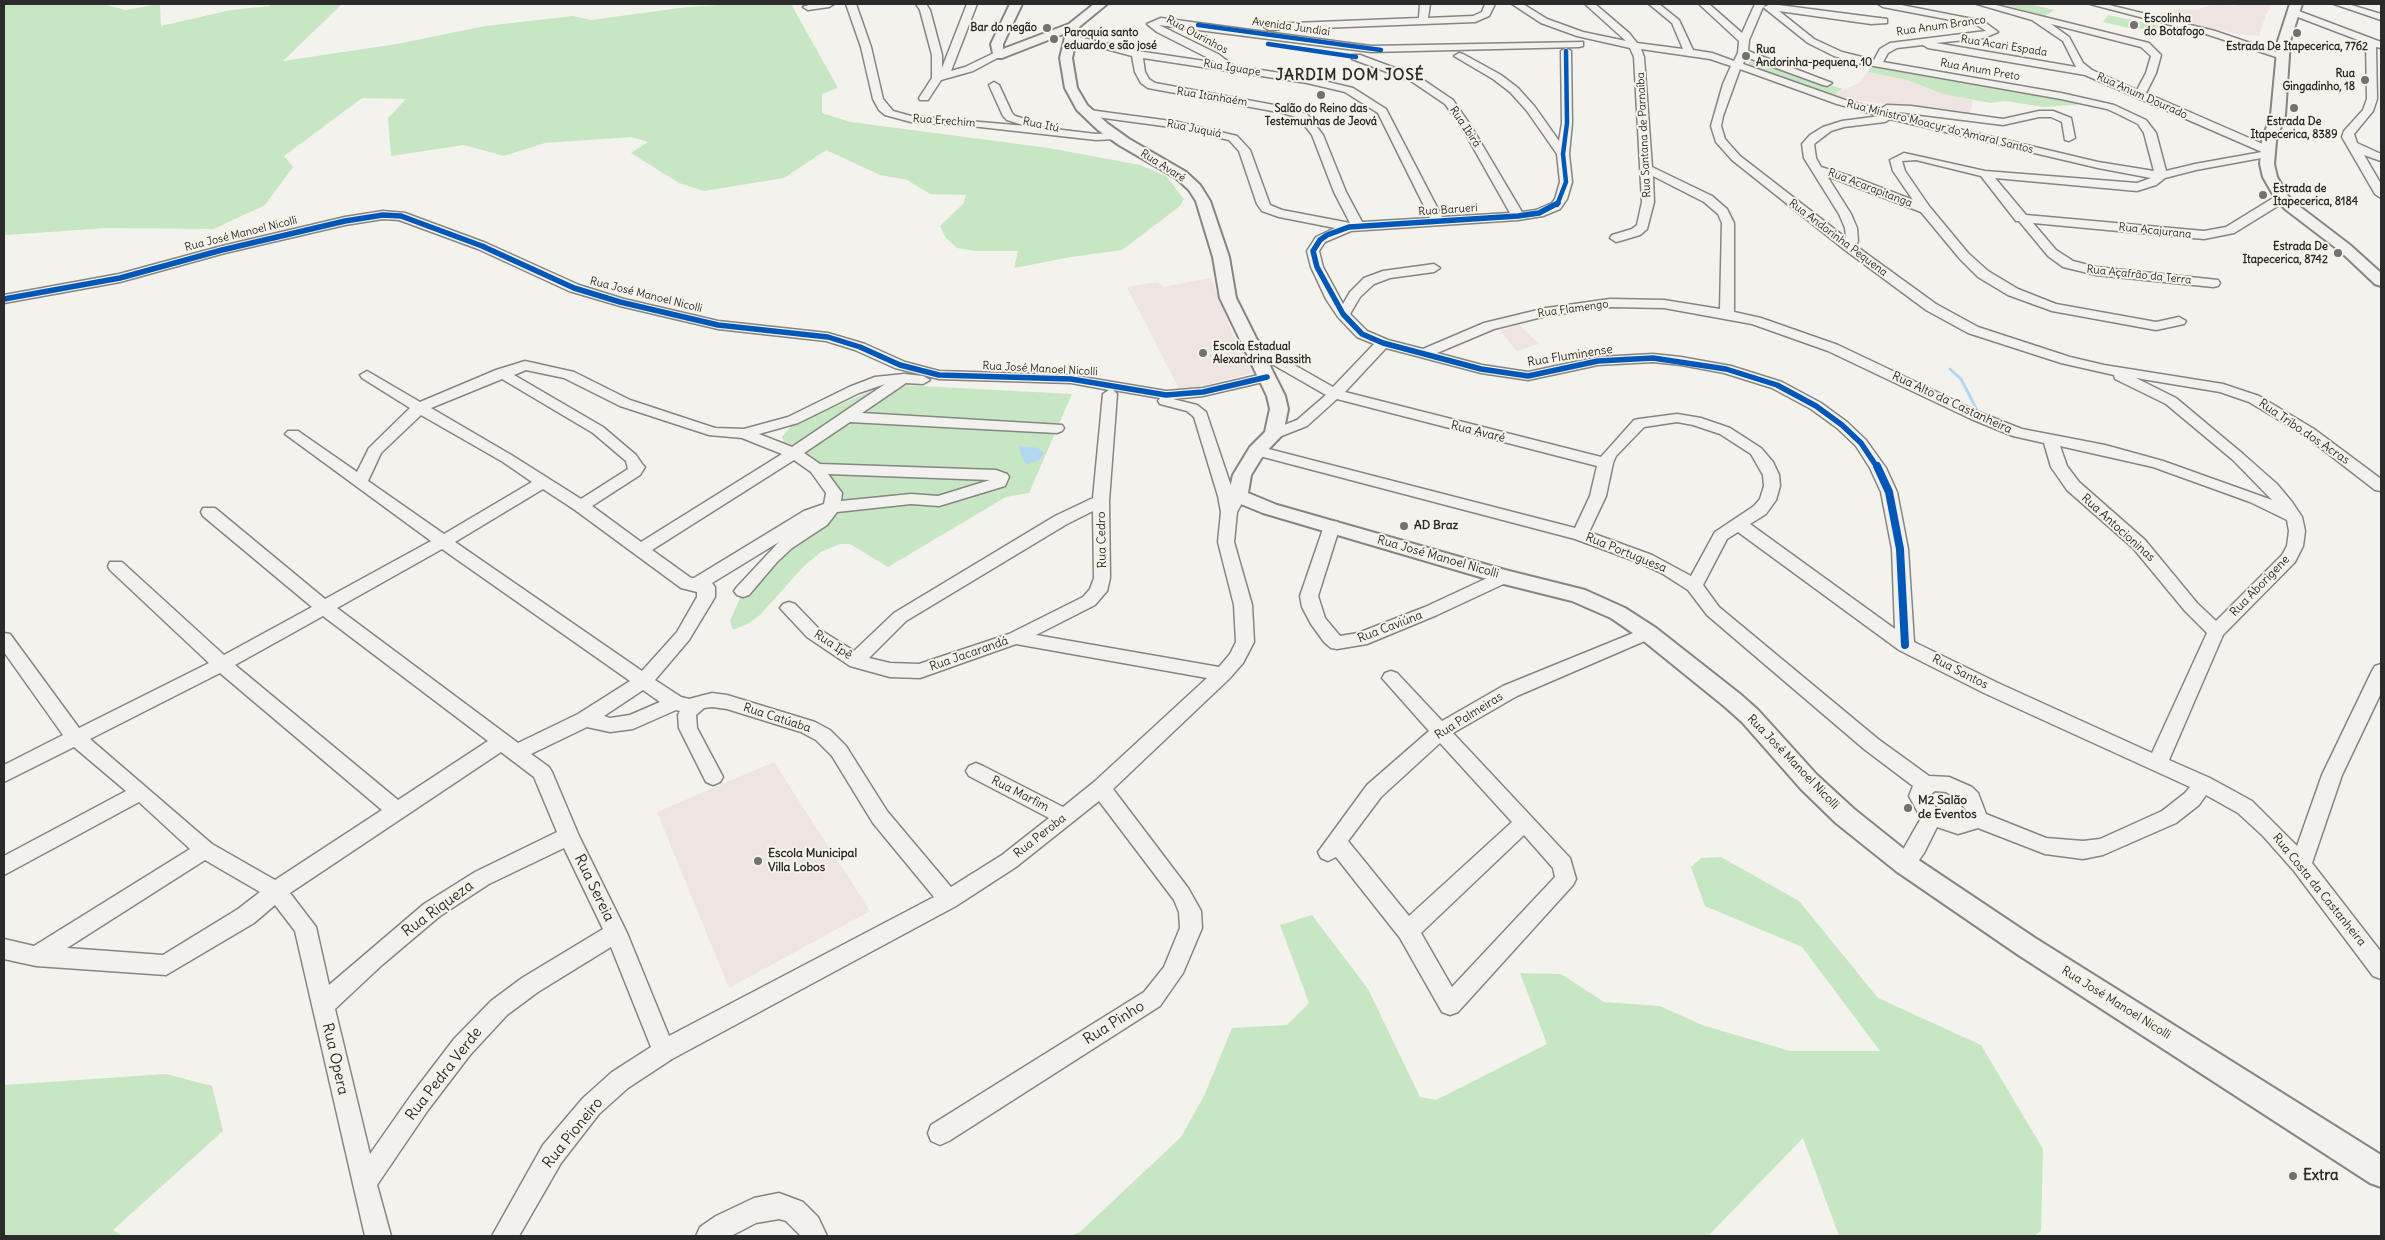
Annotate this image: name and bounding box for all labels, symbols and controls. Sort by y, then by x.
place label: Escolinha do Botafogo [2144,12,2205,38]
street label: Rua Ourinhos [1164,13,1230,57]
street label: Rua Anum Branco [1895,13,1987,39]
street label: Avenida Jundiaí [1251,15,1331,39]
marker: Escolinha do Botafogo [2128,19,2140,31]
place label: Bar do negão [970,21,1037,35]
marker: Bar do negão [1041,22,1053,34]
place label: Paroquia santo eduardo e são josé [1064,26,1157,52]
marker: Estrada De Itapecerica, 7762 [2291,27,2303,39]
marker: Paroquia santo eduardo e são josé [1048,33,1060,45]
street label: Rua Acari Espada [1960,33,2048,59]
place label: Estrada De Itapecerica, 7762 [2226,40,2368,54]
place label: Rua Andorinha-pequena, 10 [1756,43,1872,69]
marker: Rua Andorinha-pequena, 10 [1740,50,1752,62]
street label: Rua Anum Preto [1939,56,2021,84]
street label: Rua Iguape [1202,57,1262,79]
district label: JARDIM DOM JOSÉ [1274,67,1426,85]
place label: Rua Gingadinho, 18 [2282,67,2355,93]
street label: Rua Anum Dourado [2095,70,2189,122]
street label: Rua Santana de Parnaíba [1634,72,1654,198]
marker: Rua Gingadinho, 18 [2359,74,2371,86]
street label: Rua Itanhaém [1176,85,1248,109]
marker: Salão do Reino das Testemunhas de Jeová [1315,89,1327,101]
street label: Rua Ministro Moacyr do Amaral Santos [1845,97,2035,157]
place label: Salão do Reino das Testemunhas de Jeová [1265,102,1377,128]
marker: Estrada De Itapecerica, 8389 [2288,102,2300,114]
street label: Rua Ibirá [1447,104,1483,150]
street label: Rua Erechim [912,112,976,130]
street label: Rua Itú [1022,115,1060,135]
place label: Estrada De Itapecerica, 8389 [2251,115,2337,141]
street label: Rua Juquiá [1166,117,1222,141]
street label: Rua Avaré [1138,147,1188,185]
street label: Rua Acarapitanga [1826,166,1914,210]
place label: Estrada de Itapecerica, 8184 [2273,182,2358,208]
marker: Estrada de Itapecerica, 8184 [2257,189,2269,201]
street label: Rua Andorinha Pequena [1786,197,1890,279]
street label: Rua Barueri [1418,201,1478,219]
street label: Rua José Manoel Nicolli [183,214,299,254]
street label: Rua Acajurana [2118,221,2192,241]
place label: Estrada De Itapecerica, 8742 [2242,240,2328,266]
marker: Estrada De Itapecerica, 8742 [2332,247,2344,259]
street label: Rua Açafrão da Terra [2086,263,2192,287]
street label: Rua José Manoel Nicolli [588,275,704,315]
street label: Rua Flamengo [1537,297,1609,321]
place label: Escola Estadual Alexandrina Bassith [1213,340,1311,366]
street label: Rua Fluminense [1526,342,1614,370]
marker: Escola Estadual Alexandrina Bassith [1197,347,1209,359]
street label: Rua José Manoel Nicolli [982,359,1098,379]
street label: Rua Alto da Castanheira [1890,369,2014,437]
street label: Rua Tribo dos Acras [2256,396,2352,468]
street label: Rua Avaré [1449,418,1507,446]
street label: Rua Antocioninas [2078,491,2158,565]
street label: Rua Cedro [1094,511,1110,569]
place label: AD Braz [1414,519,1458,533]
marker: AD Braz [1398,520,1410,532]
street label: Rua Portuguesa [1583,530,1669,576]
street label: Rua José Manoel Nicolli [1376,533,1500,581]
street label: Rua Aborigene [2227,552,2293,620]
street label: Rua Caviúna [1356,608,1424,646]
street label: Rua Ipê [811,627,855,663]
street label: Rua Jacarandá [928,634,1010,674]
street label: Rua Santos [1930,652,1990,692]
street label: Rua Palmeiras [1432,689,1506,743]
street label: Rua Catúaba [741,700,813,736]
street label: Rua José Manoel Nicolli [1744,712,1842,812]
street label: Rua Marfim [989,773,1051,815]
place label: M2 Salão de Eventos [1918,794,1977,822]
marker: M2 Salão de Eventos [1902,802,1914,814]
street label: Rua Peroba [1011,811,1069,861]
street label: Rua Costa da Castanheira [2269,831,2369,949]
place label: Escola Municipal Villa Lobos [768,847,857,875]
street label: Rua Sereia [570,852,618,924]
marker: Escola Municipal Villa Lobos [752,855,764,867]
street label: Rua Riqueza [399,877,477,941]
street label: Rua José Manoel Nicolli [2059,964,2173,1042]
street label: Rua Pinho [1080,997,1148,1049]
street label: Rua Opera [318,1021,352,1097]
street label: Rua Pedra Verde [402,1024,486,1124]
street label: Rua Pioneiro [539,1094,607,1172]
place label: Extra [2303,1167,2339,1185]
marker: Extra [2287,1170,2299,1182]

